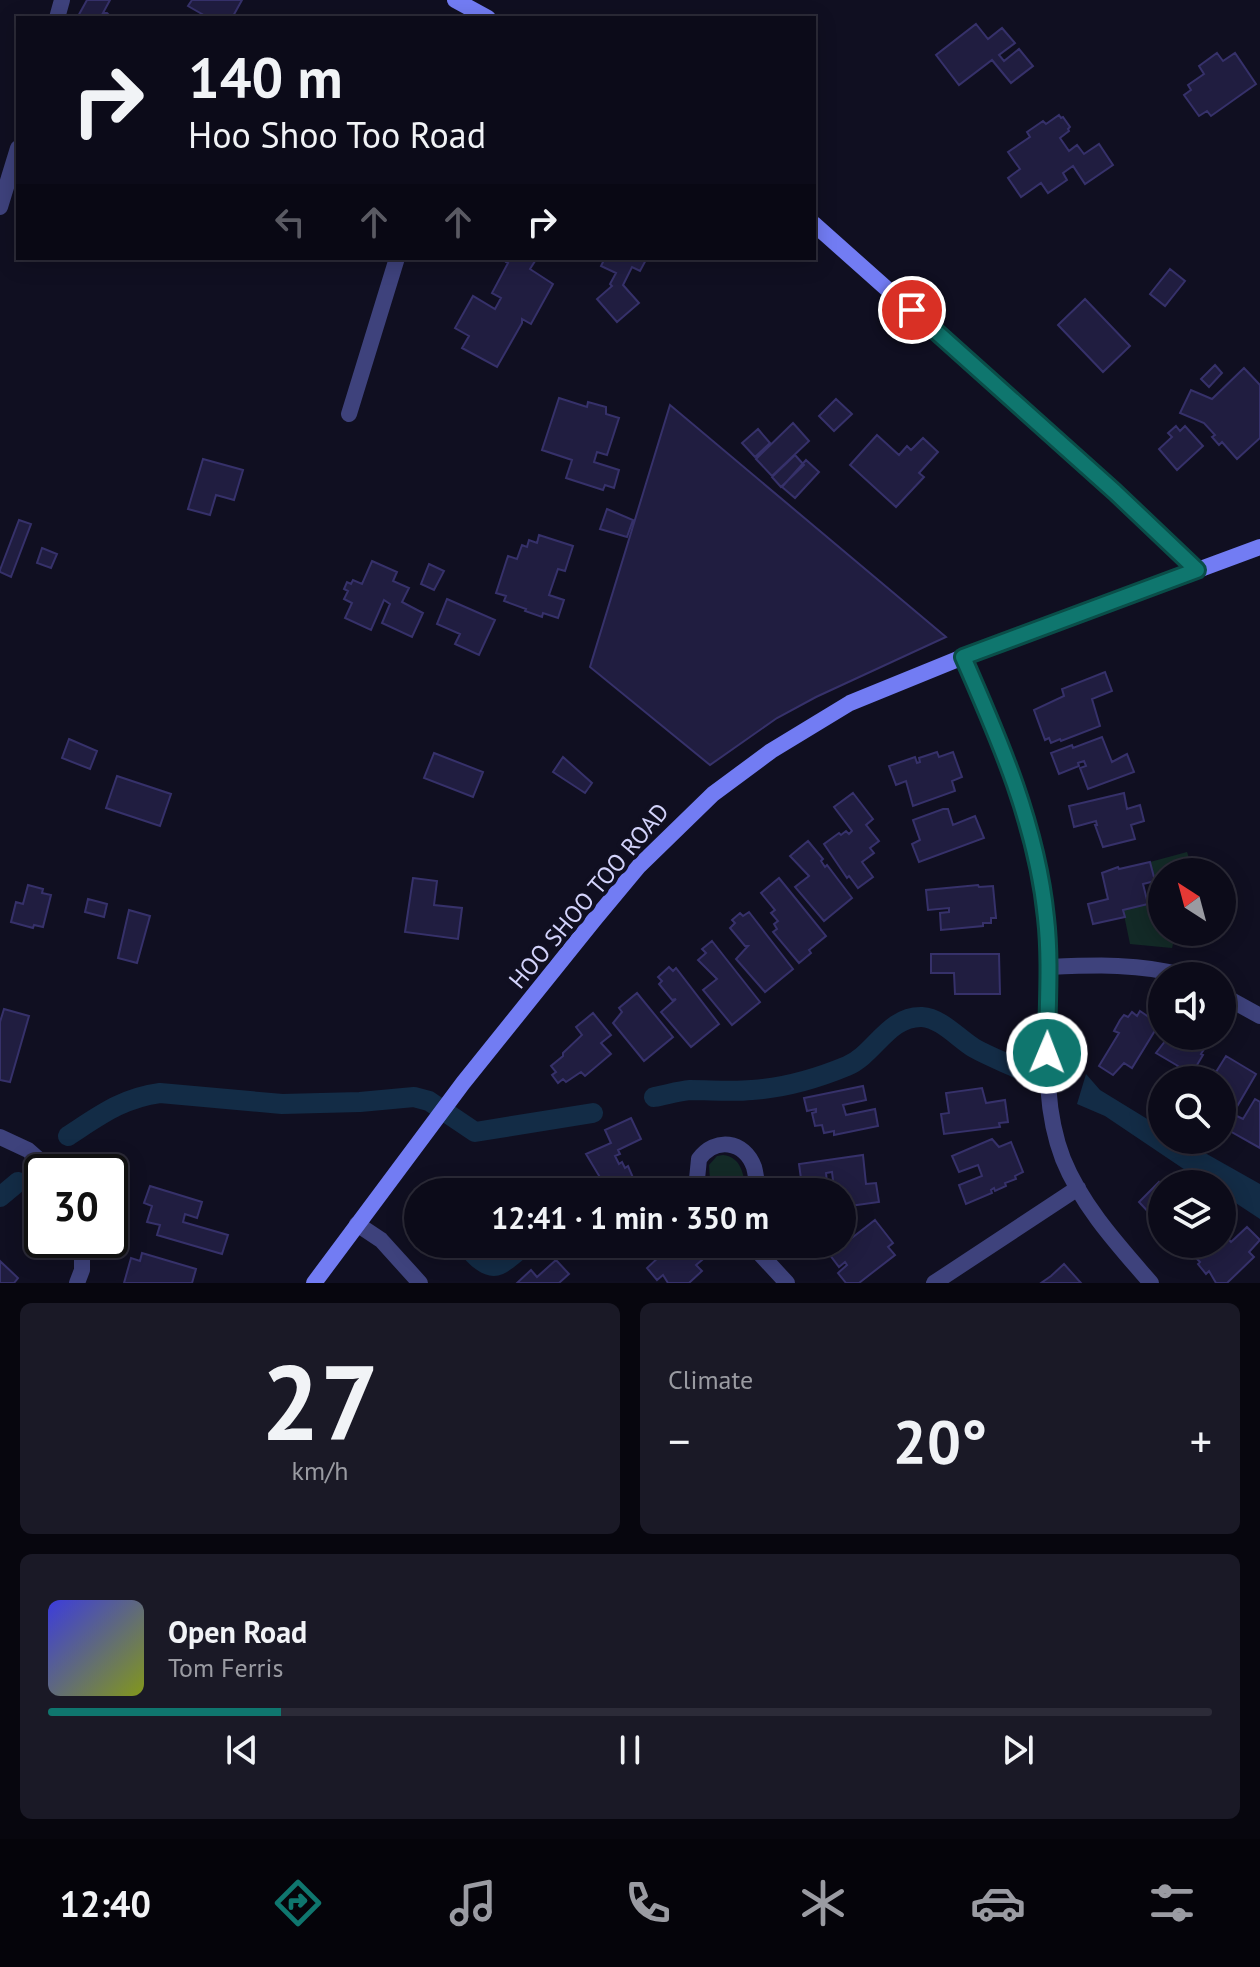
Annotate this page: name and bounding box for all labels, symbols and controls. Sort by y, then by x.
text: 140 m [188,41,343,113]
icon: right [56,48,160,152]
text: Hoo Shoo Too Road [188,111,486,158]
icon: left [268,200,312,244]
icon: ahead [352,200,396,244]
icon: ahead [436,200,480,244]
icon: right [520,200,564,244]
pin [878,276,946,344]
icon: arrive [890,288,934,332]
street label: HOO SHOO TOO ROAD [502,797,675,995]
north arrow [1148,858,1236,946]
map controls [1148,858,1236,1258]
button: sound [1148,962,1236,1050]
position arrow [1005,1011,1089,1095]
button: search [1148,1066,1236,1154]
speed limit sign: 30 [24,1154,128,1258]
button: layers [1148,1170,1236,1258]
text: 12:41 · 1 min · 350 m [491,1198,769,1237]
text: 27 [261,1334,379,1469]
text: Climate [668,1363,753,1396]
text: 20° [893,1402,987,1480]
text: − [668,1412,690,1469]
text: + [1190,1412,1212,1469]
text: km/h [292,1454,349,1487]
text: Open Road [168,1612,307,1651]
text: Tom Ferris [168,1651,283,1684]
icon: previous [220,1728,264,1772]
icon: pause [608,1728,652,1772]
icon: next [996,1728,1040,1772]
icon: directions [270,1875,326,1931]
icon: music [445,1875,501,1931]
icon: phone [620,1875,676,1931]
icon: climate [795,1875,851,1931]
icon: car [970,1875,1026,1931]
icon: filters [1144,1875,1200,1931]
text: 12:40 [59,1880,151,1927]

